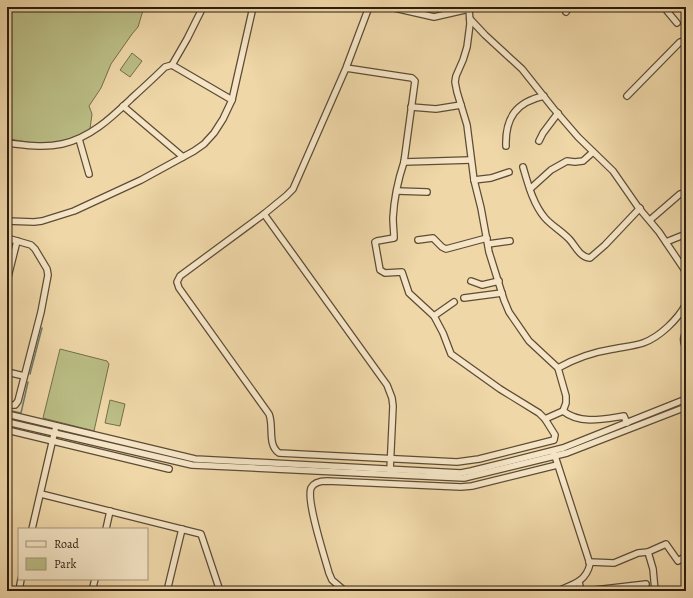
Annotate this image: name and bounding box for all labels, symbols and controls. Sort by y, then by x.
legend [18,528,148,580]
text: Road [54,536,80,552]
text: Park [54,556,77,572]

